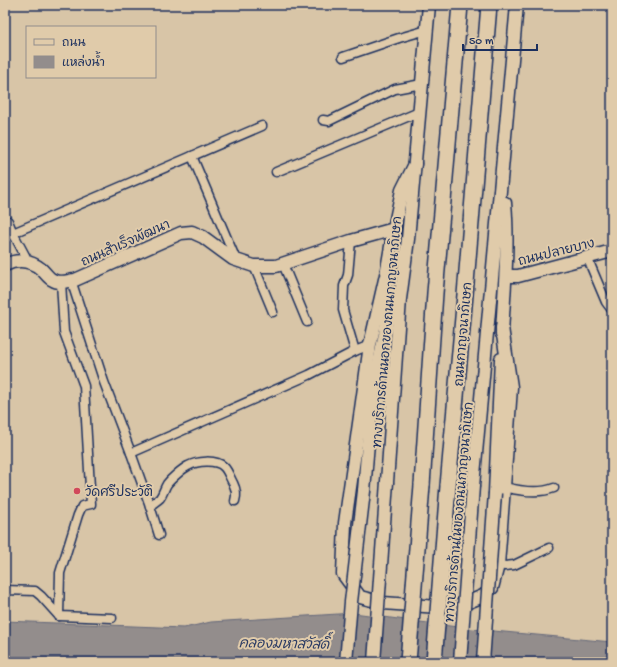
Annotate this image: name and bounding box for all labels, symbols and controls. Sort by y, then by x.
legend [26,26,156,78]
scale bar [463,26,537,52]
text: 50 m [469,35,494,49]
text: ถนน [62,37,86,51]
text: แหล่งน้ำ [62,51,105,71]
street label: ถนนสำเร็จพัฒนา [78,214,173,271]
street label: ทางบริการด้านนอกของถนนกาญจนาภิเษก [368,215,406,449]
street label: ถนนปลายบาง [516,235,596,270]
street label: ถนนกาญจนาภิเษก [450,281,477,387]
street label: ทางบริการด้านในของถนนกาญจนาภิเษก [439,401,478,623]
place label: วัดศรีประวัติ [85,483,153,501]
marker: วัดศรีประวัติ [72,486,82,496]
water label: คลองมหาสวัสดิ์ [239,630,333,655]

